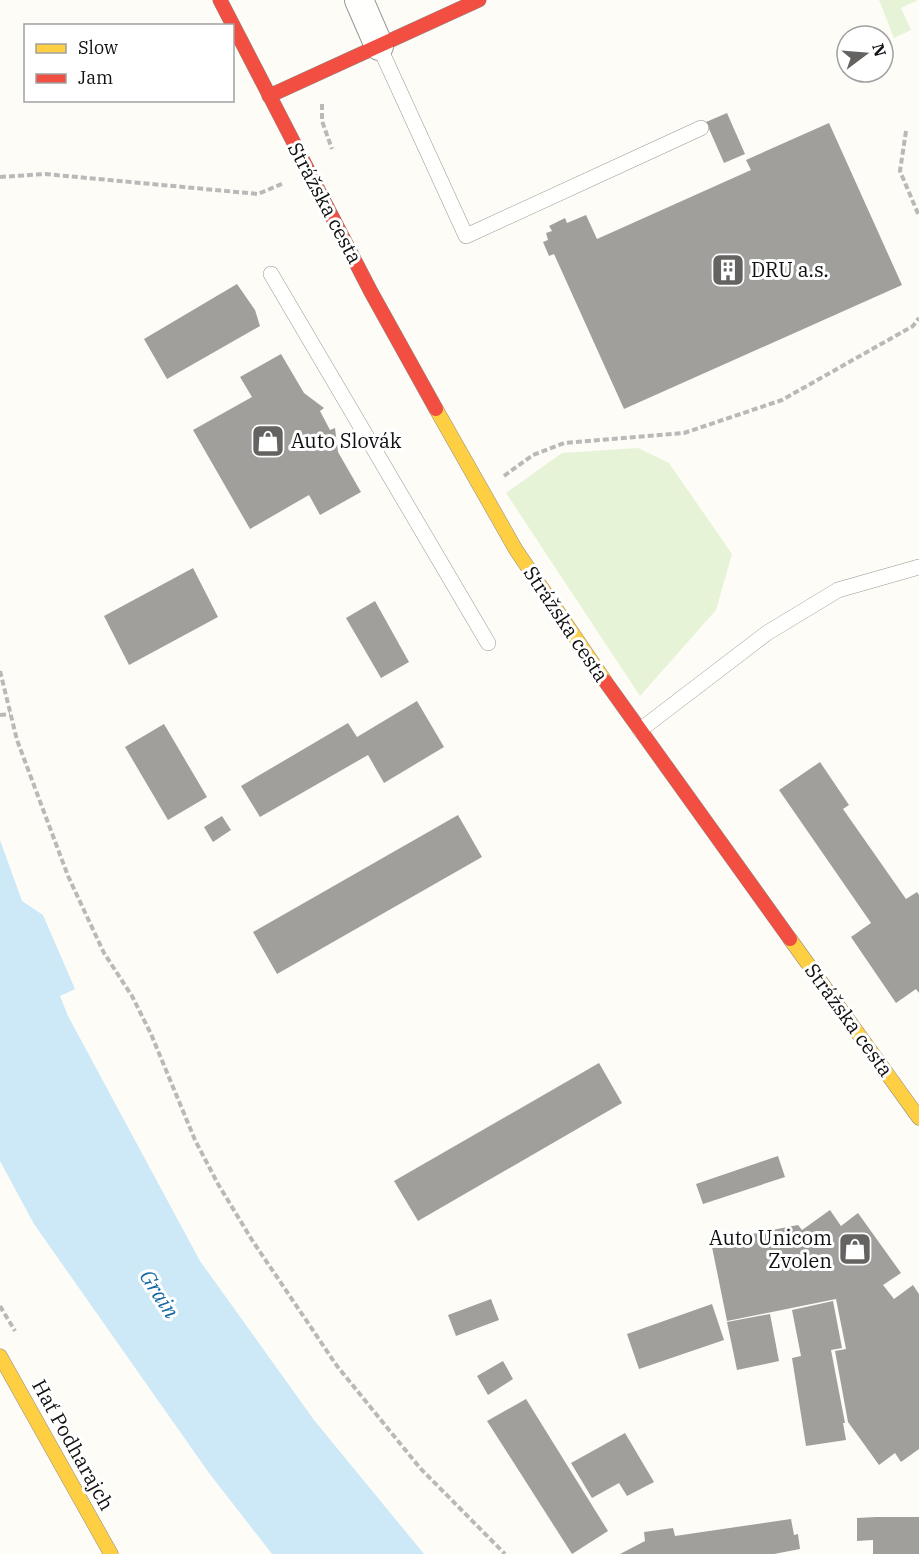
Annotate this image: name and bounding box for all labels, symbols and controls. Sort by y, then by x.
legend [24,24,234,102]
north arrow [835,24,895,84]
text: Slow [78,36,118,59]
text: N [868,41,891,59]
text: Jam [78,66,113,89]
street label: Strážska cesta [282,137,369,268]
building icon: DRU a.s. [710,252,746,288]
place label: DRU a.s. [751,256,829,283]
shop icon: Auto Slovák [250,423,286,459]
place label: Auto Slovák [291,427,402,454]
street label: Strážska cesta [518,561,615,687]
street label: Strážska cesta [799,958,900,1082]
place label: Auto Unicom Zvolen [709,1224,832,1274]
shop icon: Auto Unicom Zvolen [837,1231,873,1267]
water label: Grain [134,1264,186,1323]
street label: Hať Podharajch [26,1374,121,1515]

